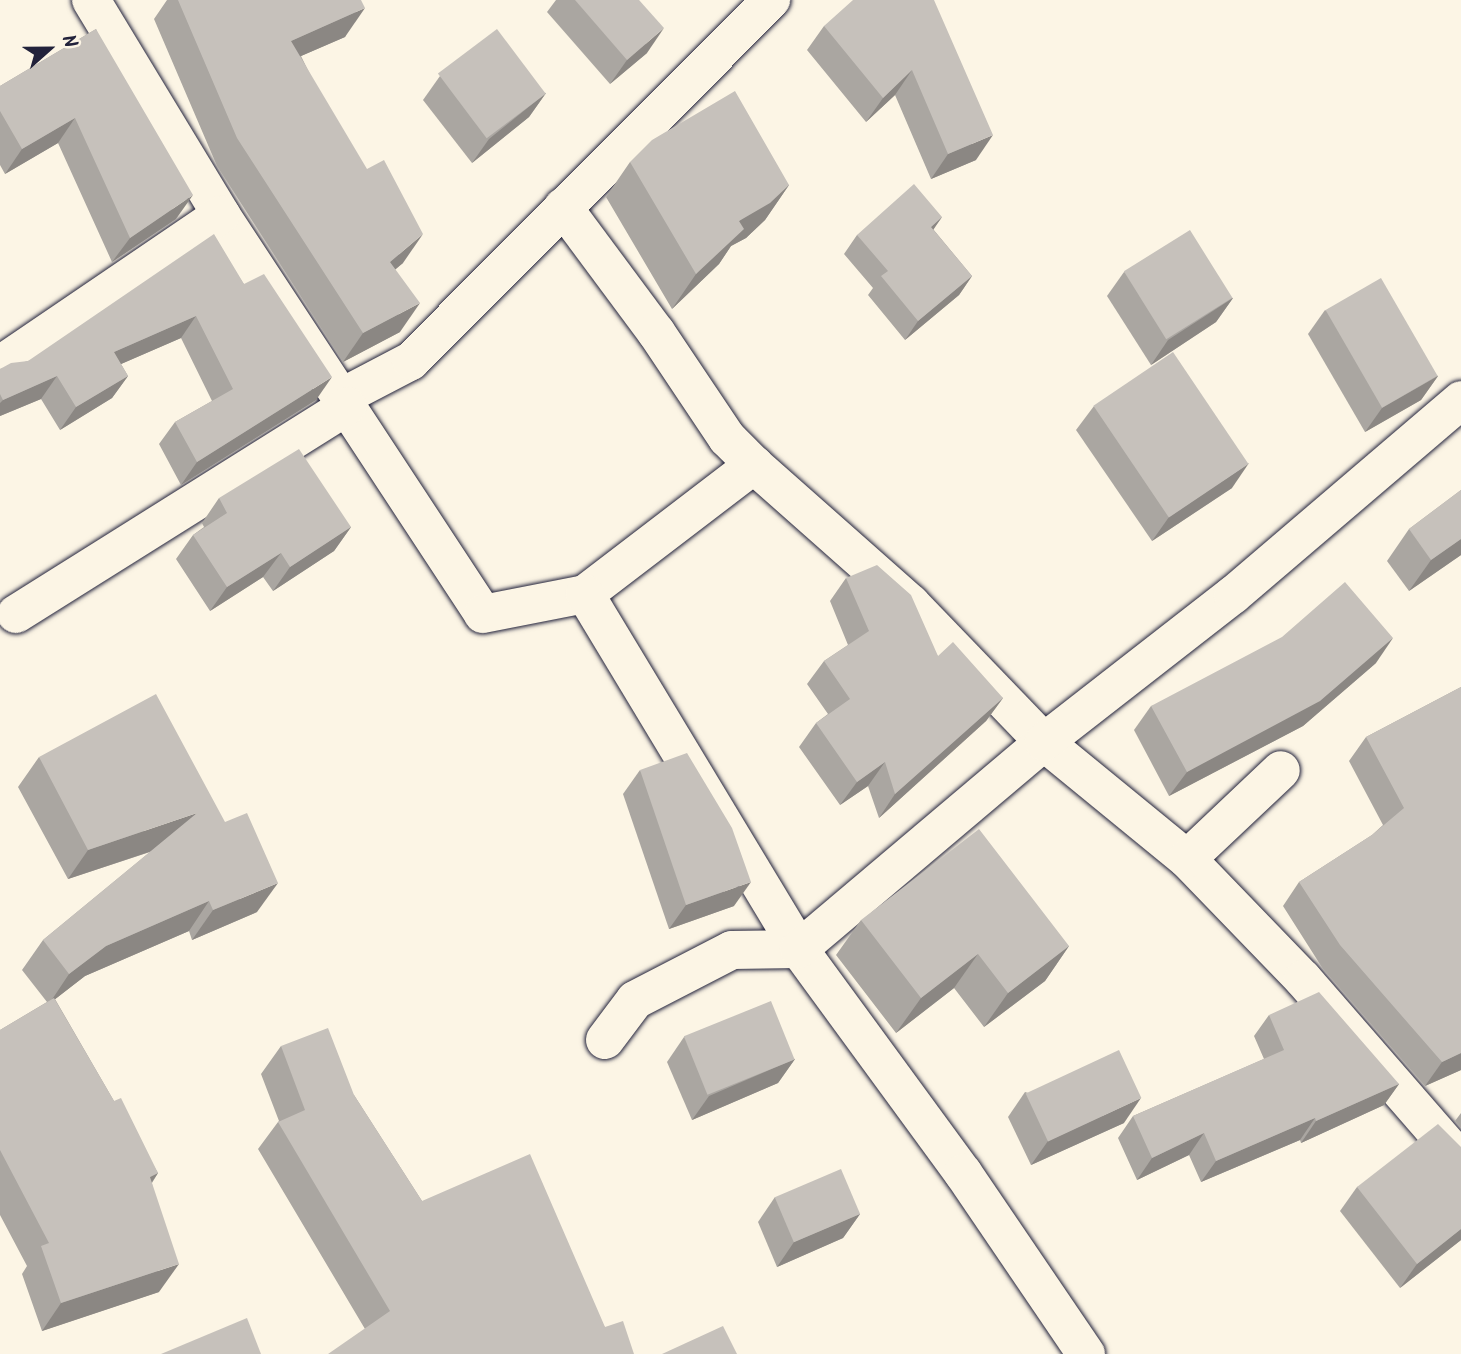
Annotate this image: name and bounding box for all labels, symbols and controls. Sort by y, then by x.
north arrow [14,14,84,84]
text: N [52,30,85,52]

